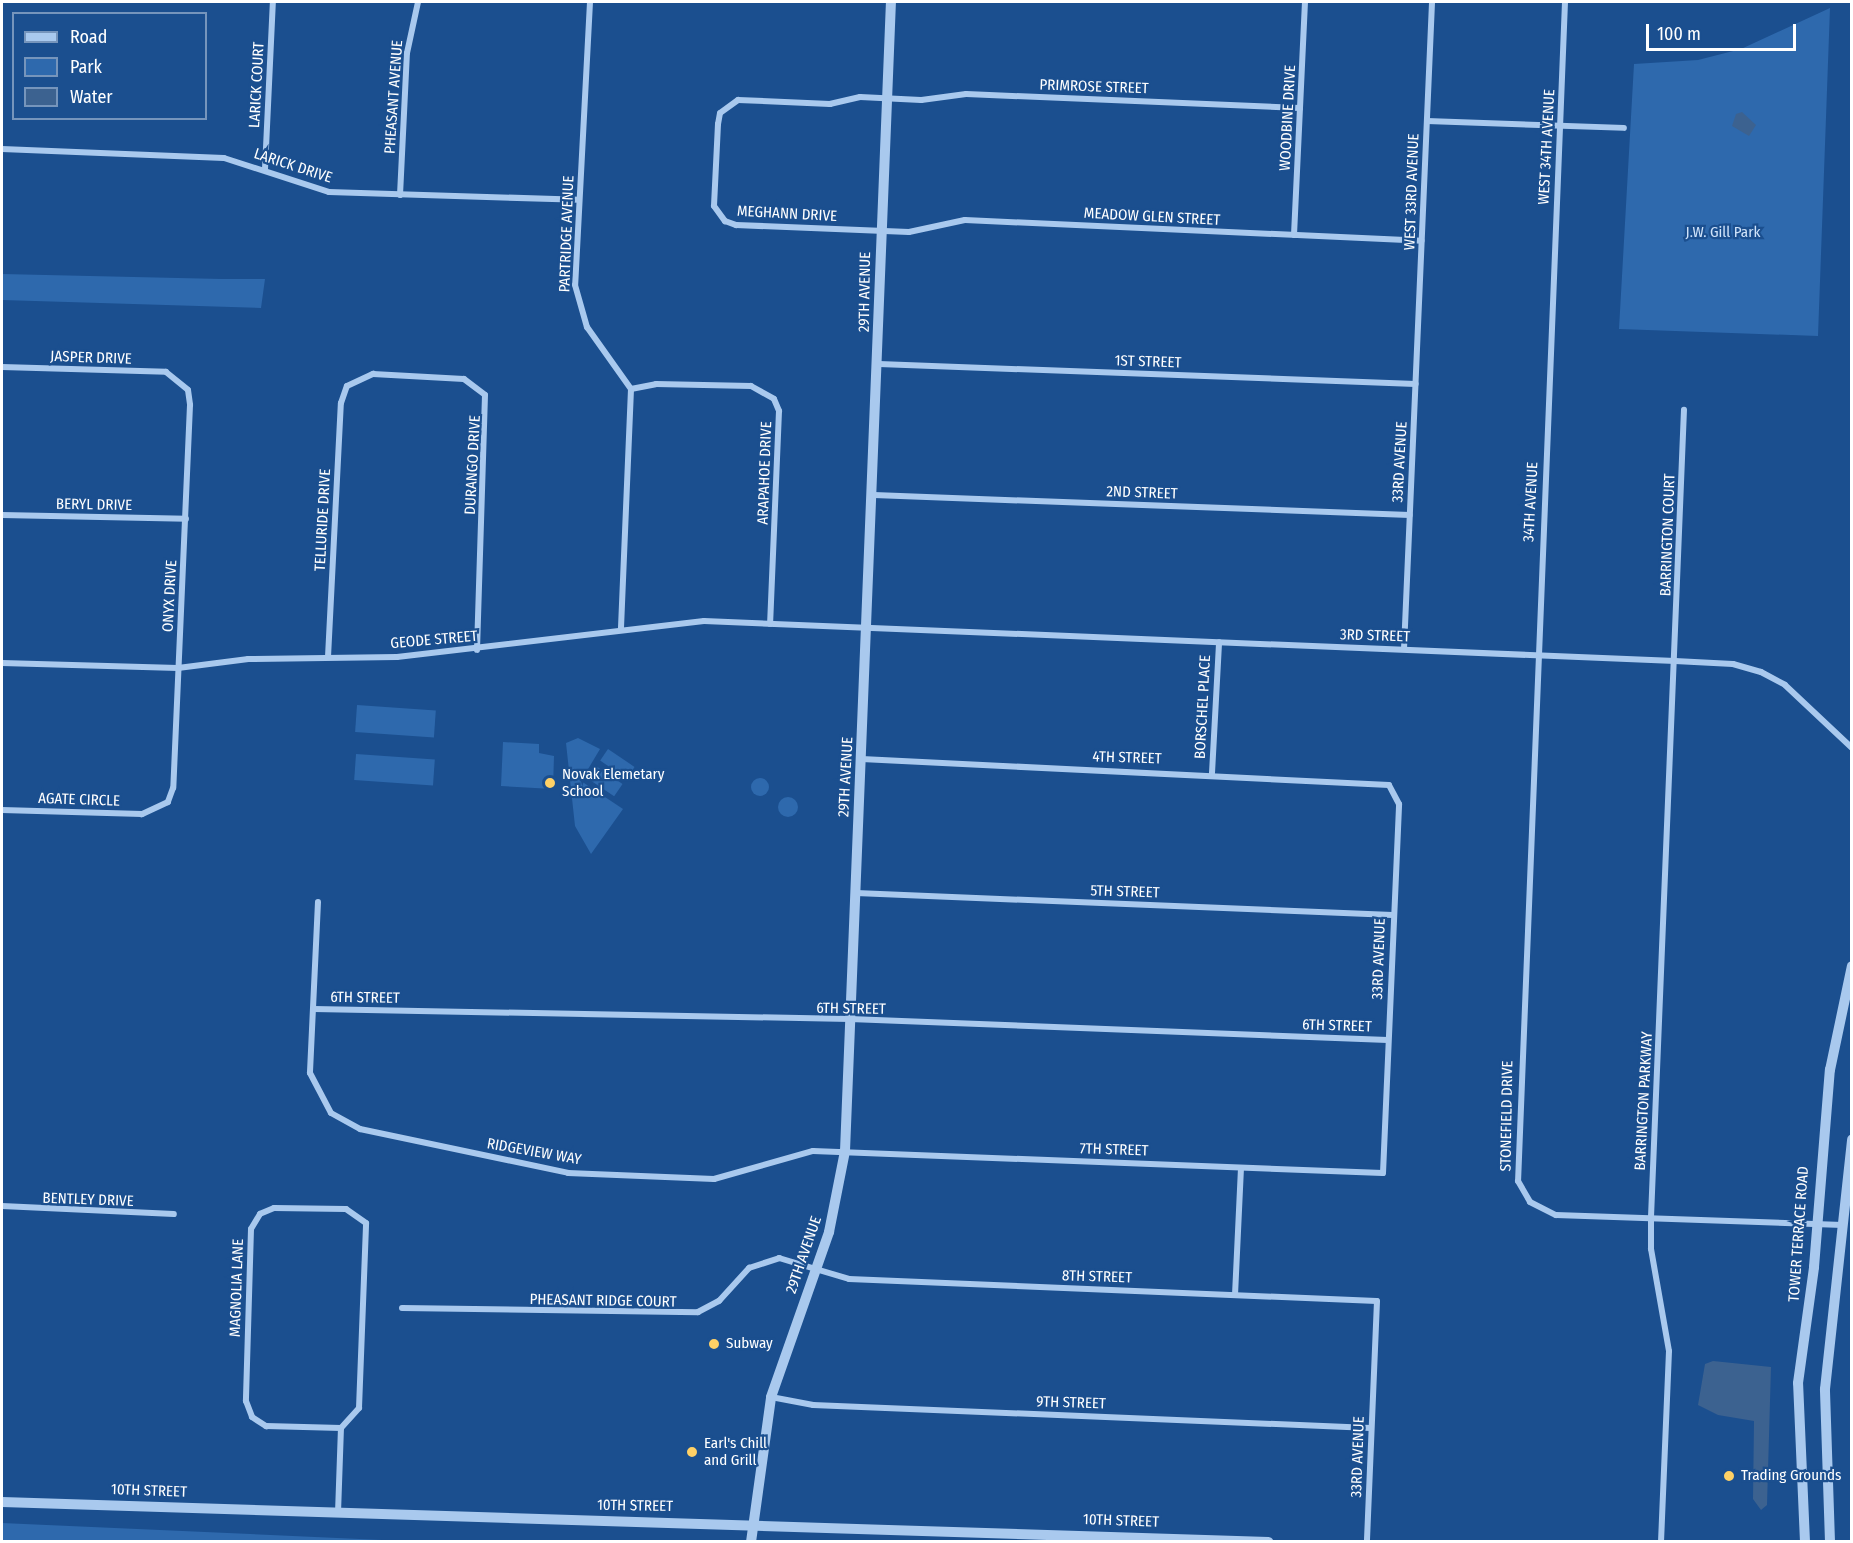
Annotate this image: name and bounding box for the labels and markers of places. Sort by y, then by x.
place label: Novak Elemetary School [562,765,665,800]
marker: Novak Elemetary School [543,776,557,790]
place label: Subway [726,1335,773,1353]
marker: Subway [707,1337,721,1351]
place label: Earl's Chill and Grill [704,1434,767,1469]
marker: Earl's Chill and Grill [685,1445,699,1459]
place label: Trading Grounds [1741,1467,1841,1485]
marker: Trading Grounds [1722,1469,1736,1483]

